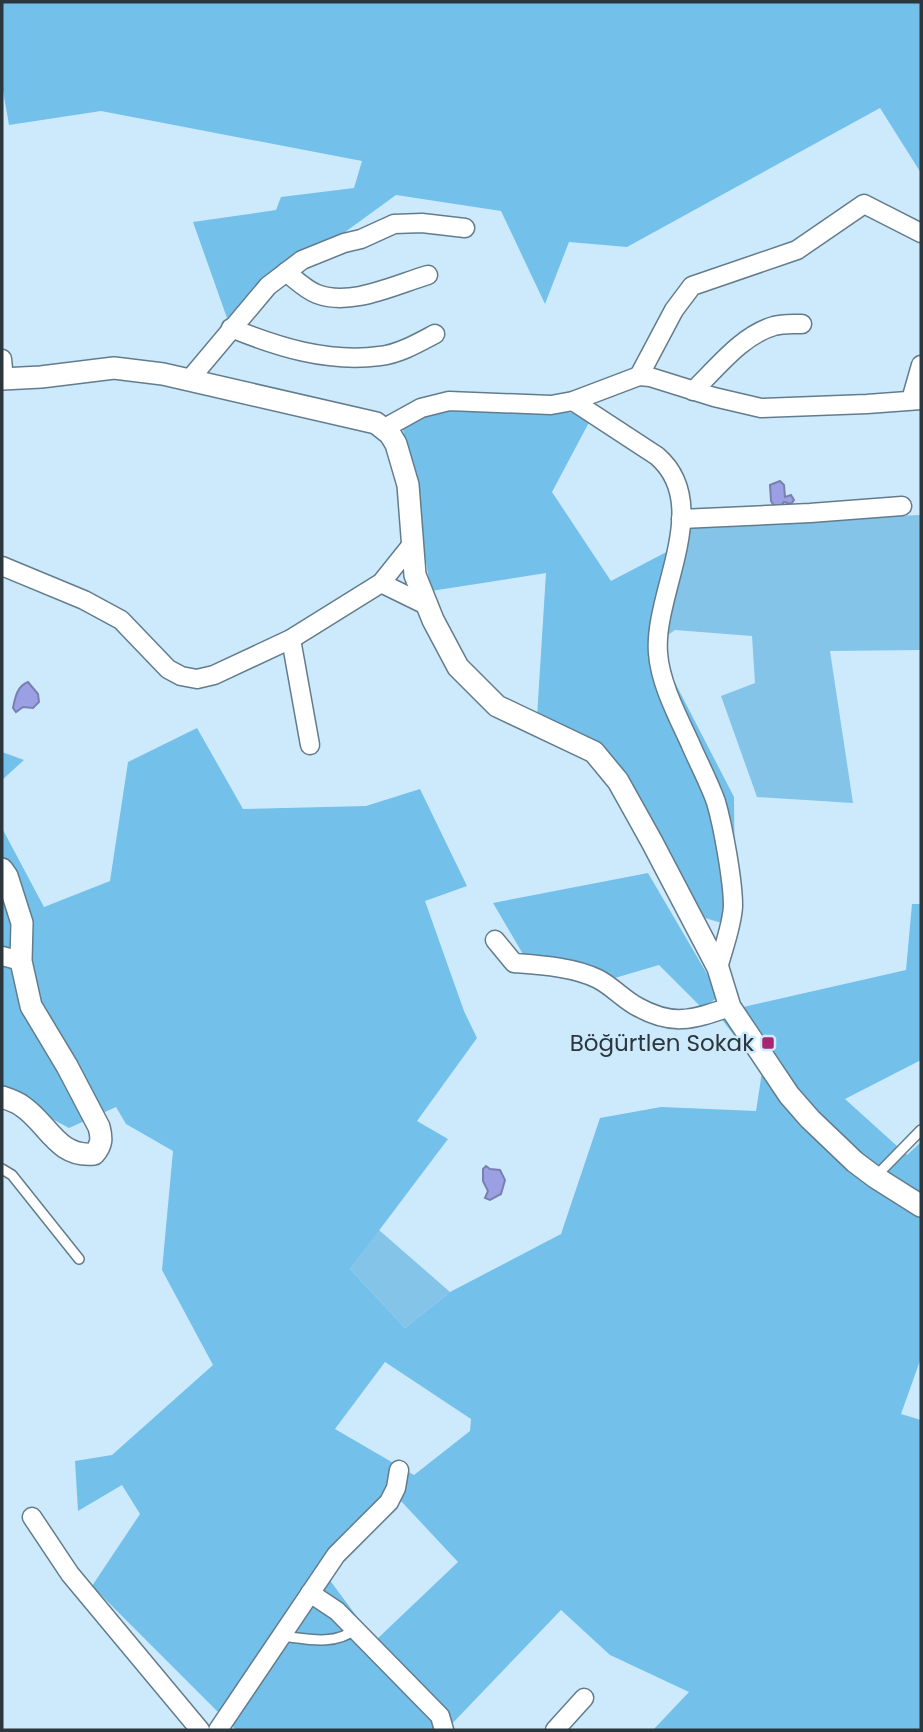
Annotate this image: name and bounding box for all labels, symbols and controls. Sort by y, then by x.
place label: Böğürtlen Sokak [570,1027,754,1059]
marker: Böğürtlen Sokak [760,1035,776,1051]

